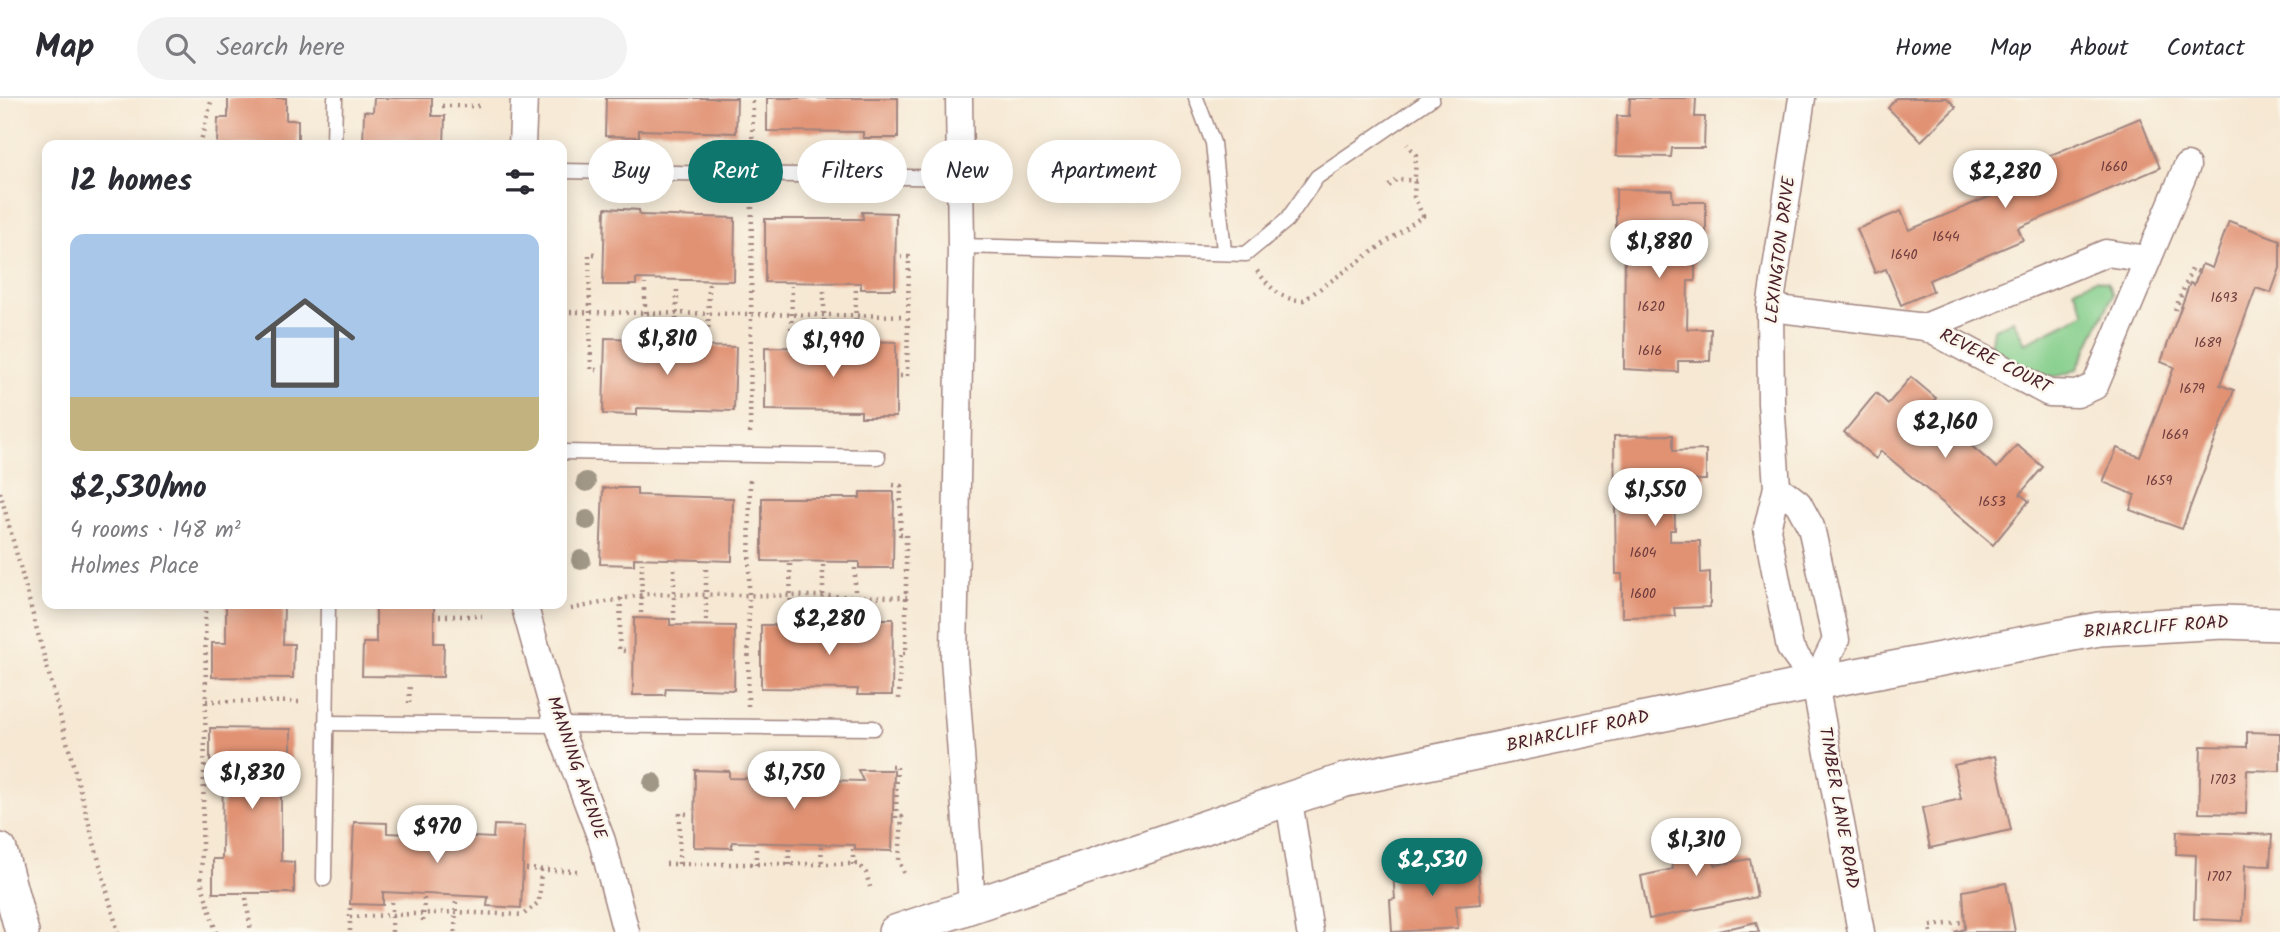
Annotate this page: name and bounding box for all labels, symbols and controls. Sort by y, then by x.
search box [137,17,627,80]
text: Map [35,22,95,75]
text: Search here [217,27,345,69]
icon: search [161,29,199,67]
text: Home [1895,29,1952,68]
text: Map [1990,29,2032,68]
text: About [2070,29,2128,68]
text: Contact [2166,29,2245,68]
chip: Buy [588,140,674,203]
chip: Rent [688,140,783,203]
chip: Filters [797,140,907,203]
chip: New [921,140,1013,203]
chip: Apartment [1027,140,1181,203]
pin: $2,280 [1948,150,2062,210]
text: $2,280 [1969,155,2041,191]
house number: 1660 [2101,156,2127,178]
text: 12 homes [70,158,192,206]
icon: filters [501,163,539,201]
street label: LEXINGTON DRIVE [1758,174,1804,325]
pin: $1,880 [1602,220,1716,280]
text: $1,880 [1626,225,1692,261]
house number: 1644 [1932,226,1960,248]
house number: 1640 [1891,244,1917,266]
icon: home [242,280,368,406]
house number: 1693 [2210,287,2238,309]
house number: 1620 [1637,296,1665,318]
pin: $1,810 [610,317,724,377]
pin: $1,990 [776,320,890,379]
street label: REVERE COURT [1934,321,2057,403]
text: $1,810 [638,322,696,358]
text: $1,990 [802,324,864,360]
house number: 1689 [2194,332,2222,354]
house number: 1616 [1638,340,1662,362]
house number: 1679 [2179,378,2205,400]
pin: $2,160 [1888,400,2002,460]
text: $2,160 [1913,405,1977,441]
house number: 1669 [2162,424,2189,446]
text: $2,530/mo [70,465,207,513]
pin: $1,550 [1598,468,1712,528]
house number: 1659 [2146,470,2172,492]
text: $1,550 [1624,473,1686,509]
house number: 1653 [1978,491,2006,513]
text: 4 rooms · 148 m² [70,513,241,549]
house number: 1604 [1630,542,1657,564]
text: Holmes Place [70,549,199,585]
house number: 1600 [1630,583,1656,605]
pin: $2,280 [772,598,886,657]
text: $2,280 [793,602,865,638]
street label: BRIARCLIFF ROAD [2082,608,2230,648]
street label: MANNING AVENUE [538,692,614,844]
street label: BRIARCLIFF ROAD [1504,703,1652,761]
street label: TIMBER LANE ROAD [1809,725,1867,892]
pin: $1,830 [195,752,309,811]
pin: $1,750 [737,752,851,811]
text: $1,830 [220,756,284,792]
text: $1,750 [764,756,824,792]
house number: 1703 [2210,769,2236,791]
pin: $970 [396,806,478,865]
text: $970 [413,810,461,846]
pin: $1,310 [1639,818,1753,878]
text: $1,310 [1667,823,1725,859]
pin: $2,530 [1375,838,1489,898]
text: $2,530 [1397,843,1467,879]
house number: 1707 [2207,866,2232,888]

